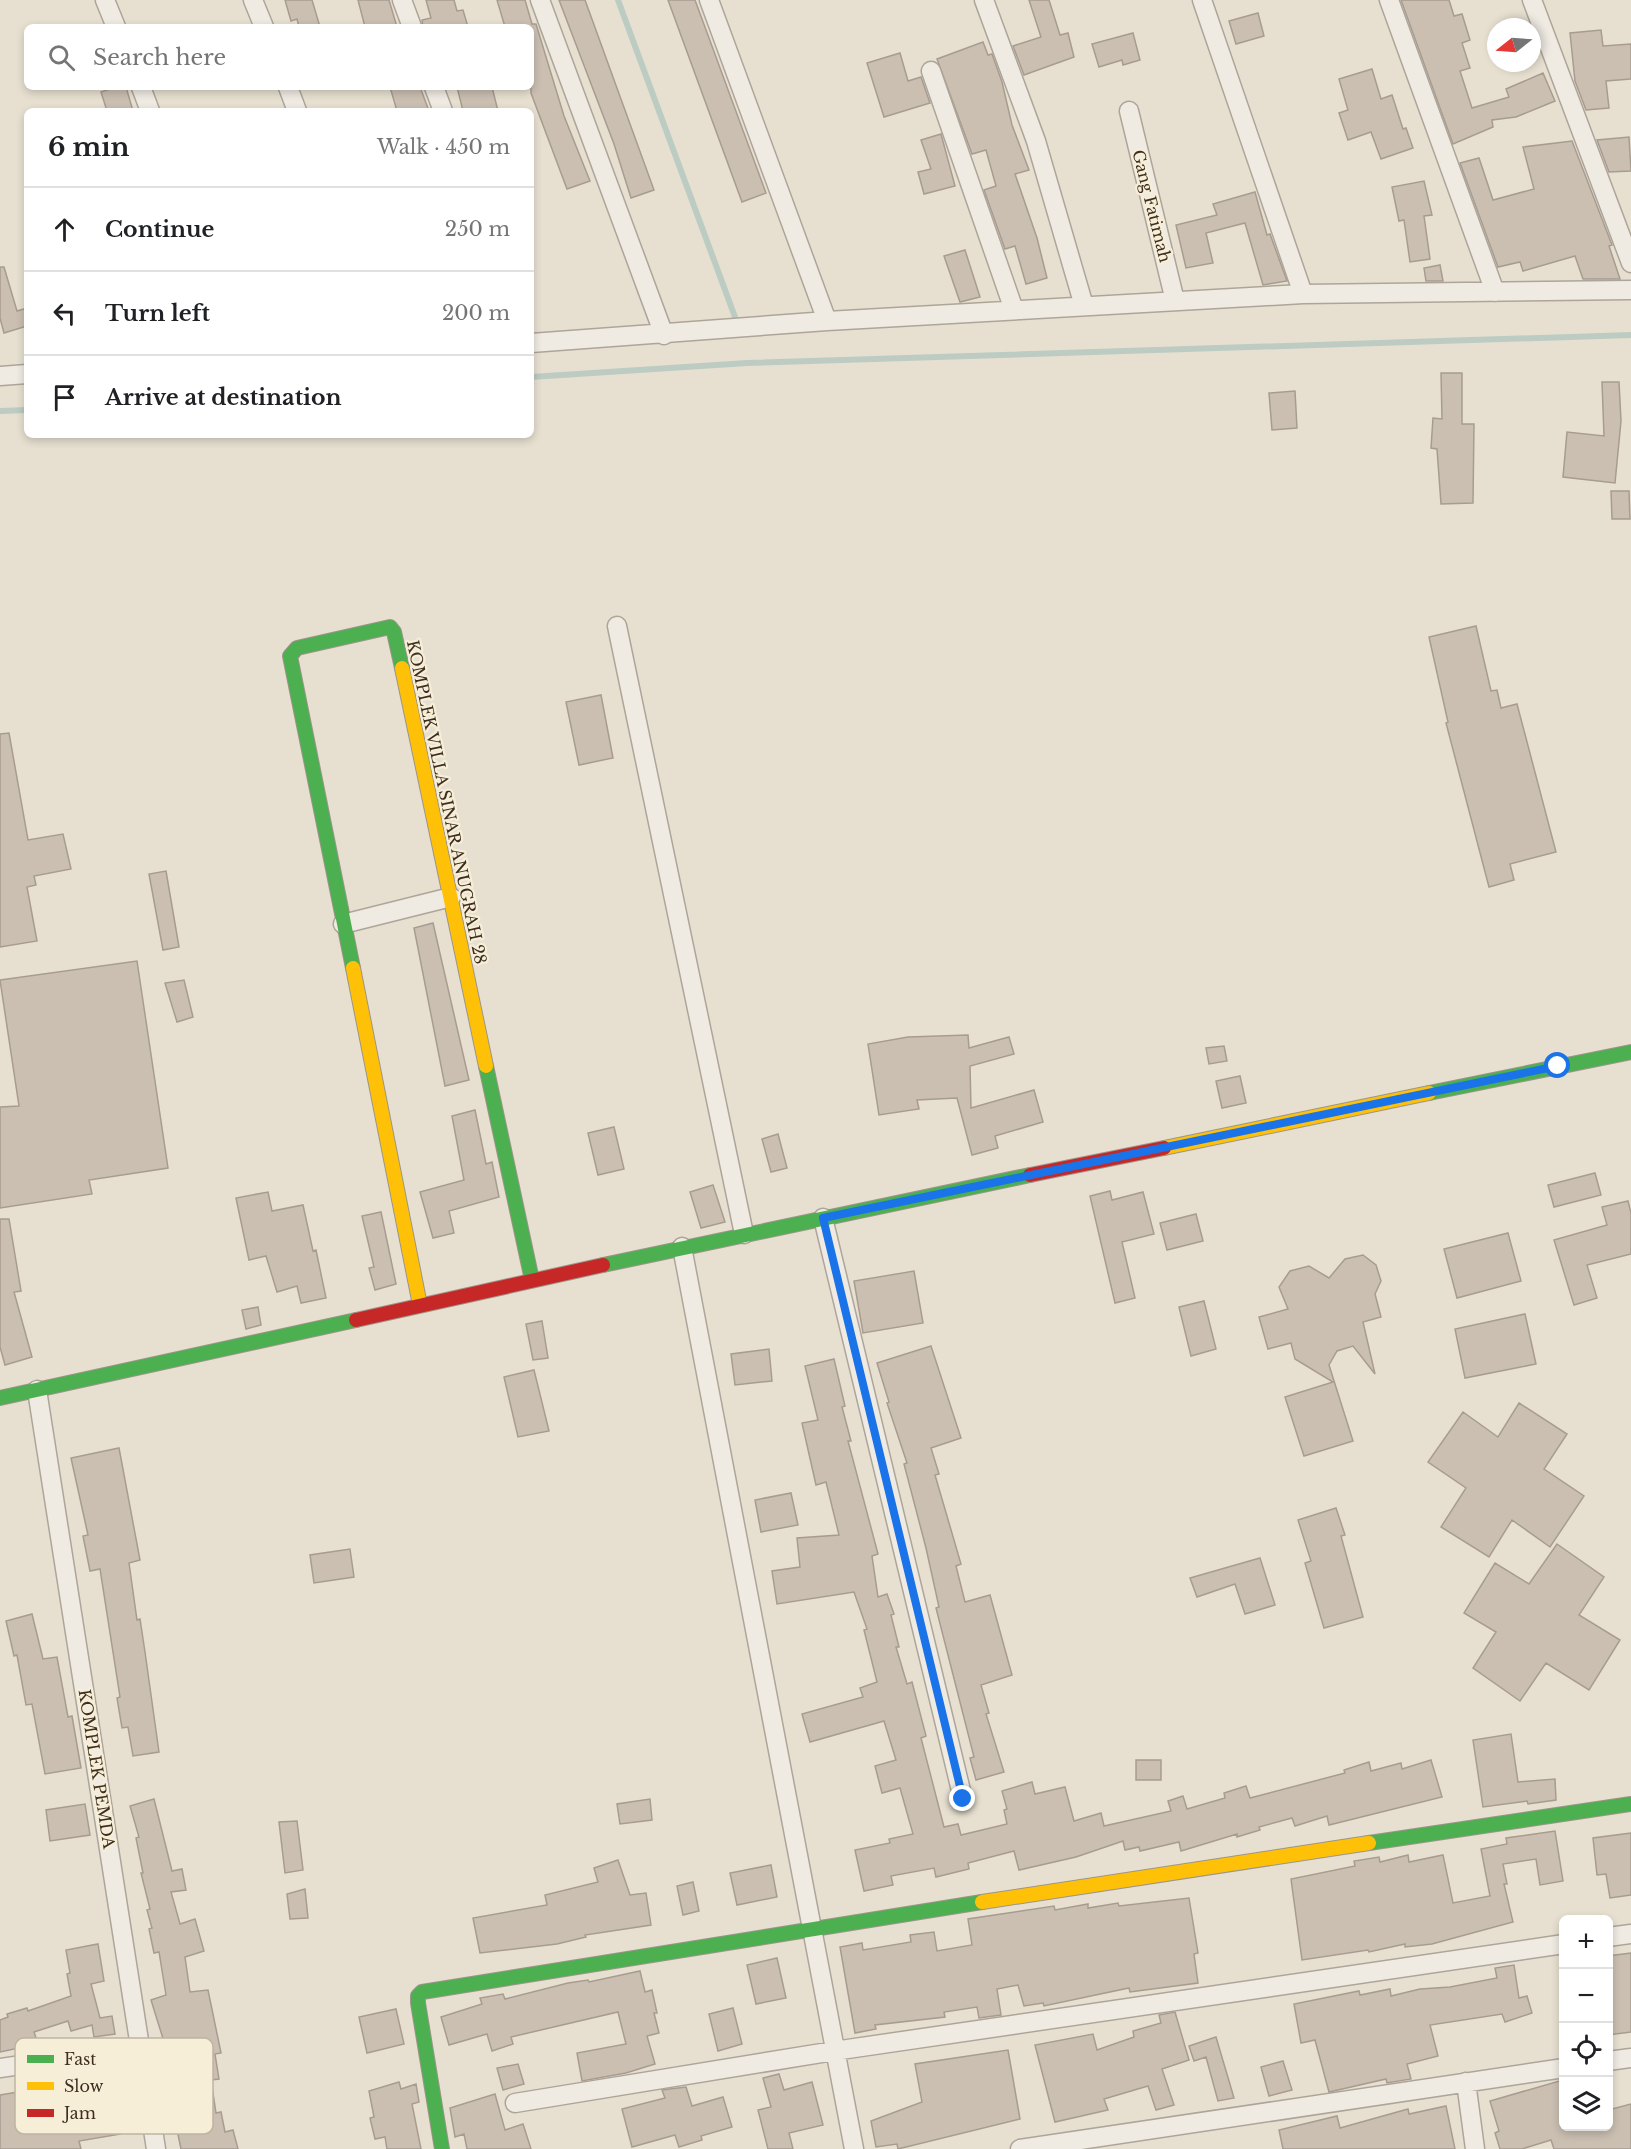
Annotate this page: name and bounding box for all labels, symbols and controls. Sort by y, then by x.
north arrow [1487,18,1541,72]
search box [24,24,534,90]
icon: search [45,41,78,74]
text: Search here [93,44,226,71]
text: 6 min [48,131,129,163]
text: Walk · 450 m [377,135,510,159]
street label: Gang Fatimah [1128,148,1176,264]
icon: ahead [48,213,81,246]
text: Continue [105,216,214,243]
text: 250 m [445,217,510,241]
icon: left [48,297,81,330]
text: Turn left [105,300,210,327]
text: 200 m [442,301,510,325]
icon: arrive [48,381,81,414]
text: Arrive at destination [105,384,342,411]
street label: KOMPLEK VILLA SINAR ANUGRAH 28 [403,638,491,966]
route start [1544,1052,1570,1078]
street label: KOMPLEK PEMDA [75,1688,120,1851]
route end [949,1785,975,1811]
map controls [1559,1915,1613,2131]
button: + [1559,1915,1613,1969]
button: − [1559,1969,1613,2023]
button: locate [1559,2023,1613,2077]
legend [15,2038,213,2134]
text: Fast [64,2049,96,2069]
text: Slow [64,2076,104,2096]
button: layers [1559,2077,1613,2131]
text: Jam [62,2103,96,2123]

